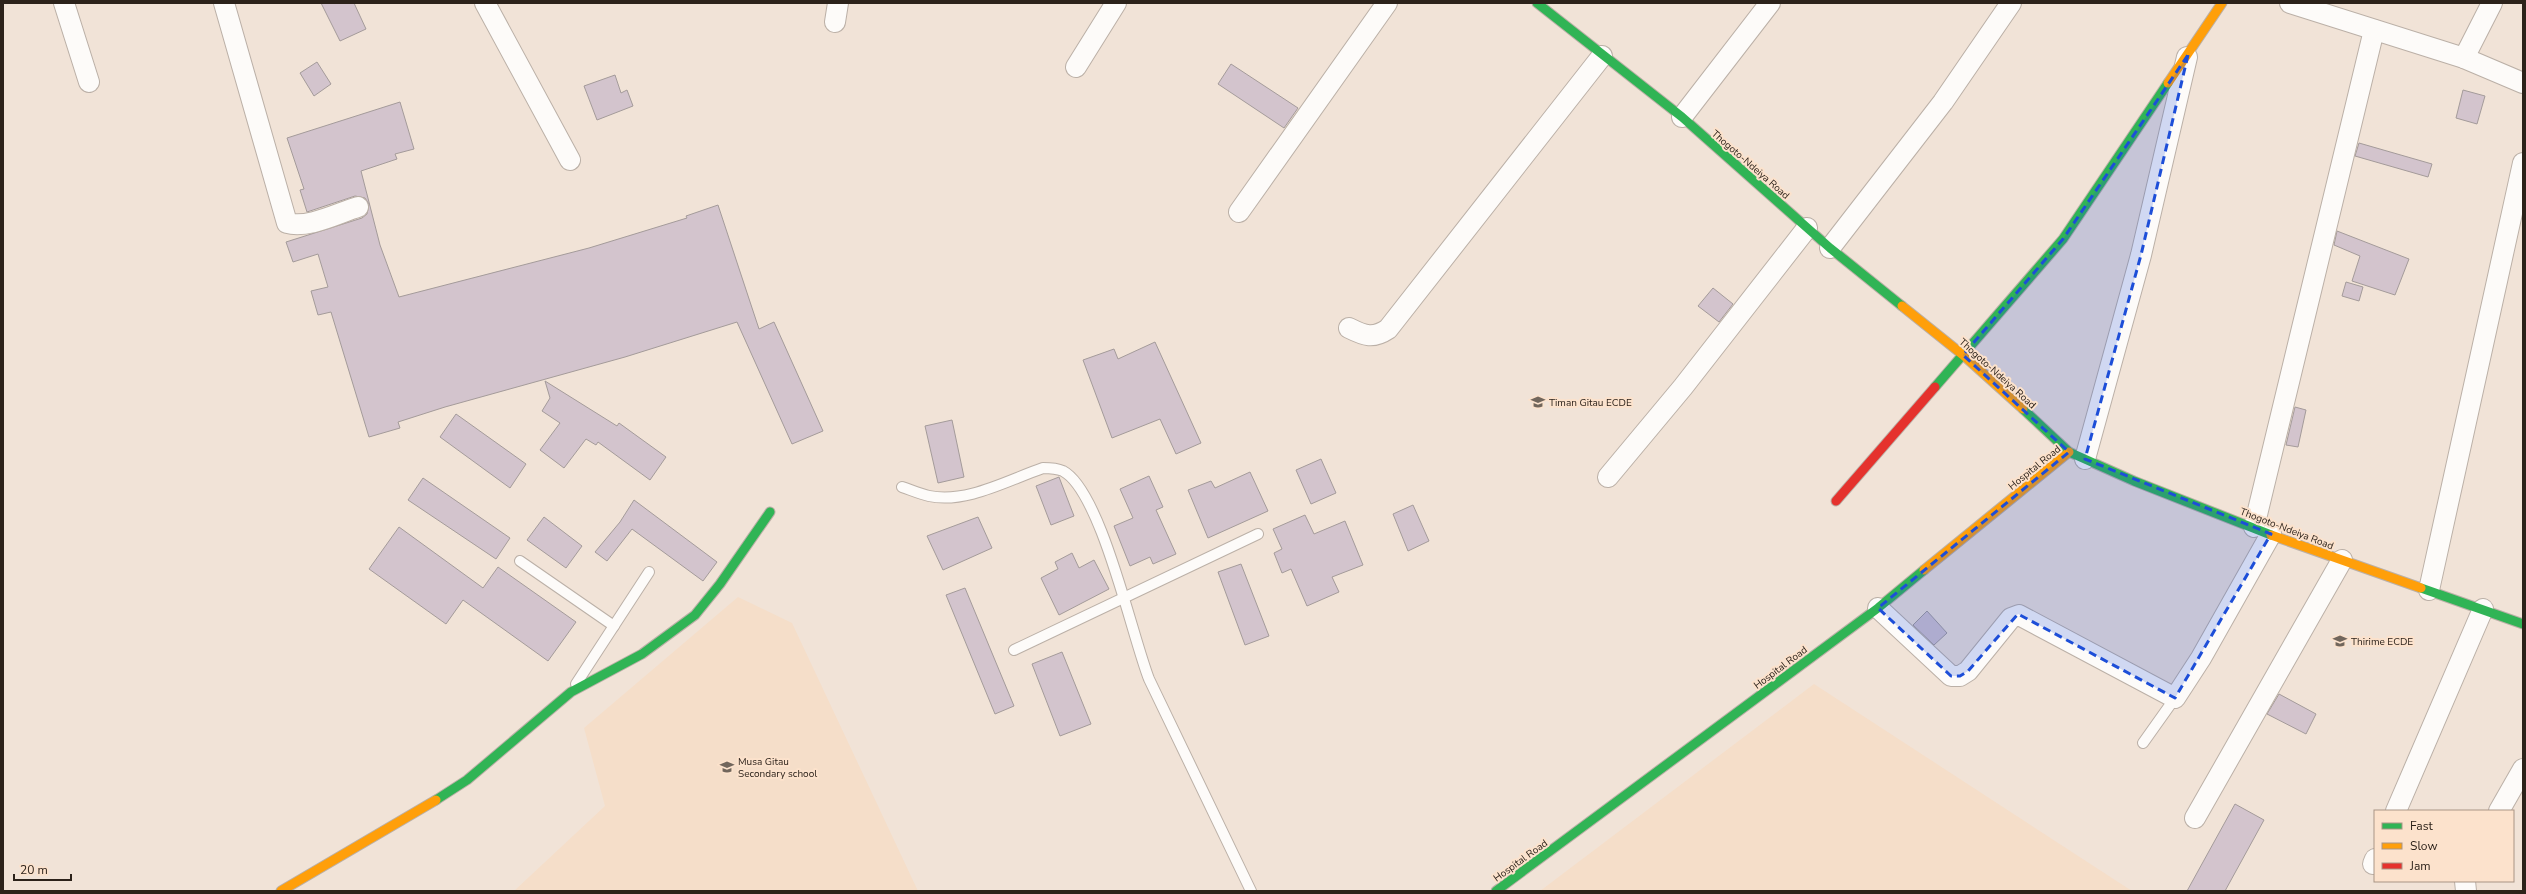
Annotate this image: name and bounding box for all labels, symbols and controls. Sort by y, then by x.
street label: Thogoto-Ndeiya Road [1708,127,1792,203]
street label: Thogoto-Ndeiya Road [1956,335,2039,412]
school or university icon: Timan Gitau ECDE [1530,394,1546,410]
place label: Timan Gitau ECDE [1549,396,1632,410]
street label: Hospital Road [2005,442,2064,493]
street label: Thogoto-Ndeiya Road [2238,505,2336,553]
school or university icon: Thirime ECDE [2332,633,2348,649]
place label: Thirime ECDE [2351,635,2413,649]
street label: Hospital Road [1751,643,1810,693]
place label: Musa Gitau Secondary school [738,755,817,781]
school or university icon: Musa Gitau Secondary school [719,759,735,775]
legend [2374,810,2514,882]
text: Fast [2410,818,2433,834]
street label: Hospital Road [1491,836,1551,885]
text: Slow [2410,838,2438,854]
scale bar [14,856,71,882]
text: Jam [2409,858,2431,874]
text: 20 m [20,862,48,878]

